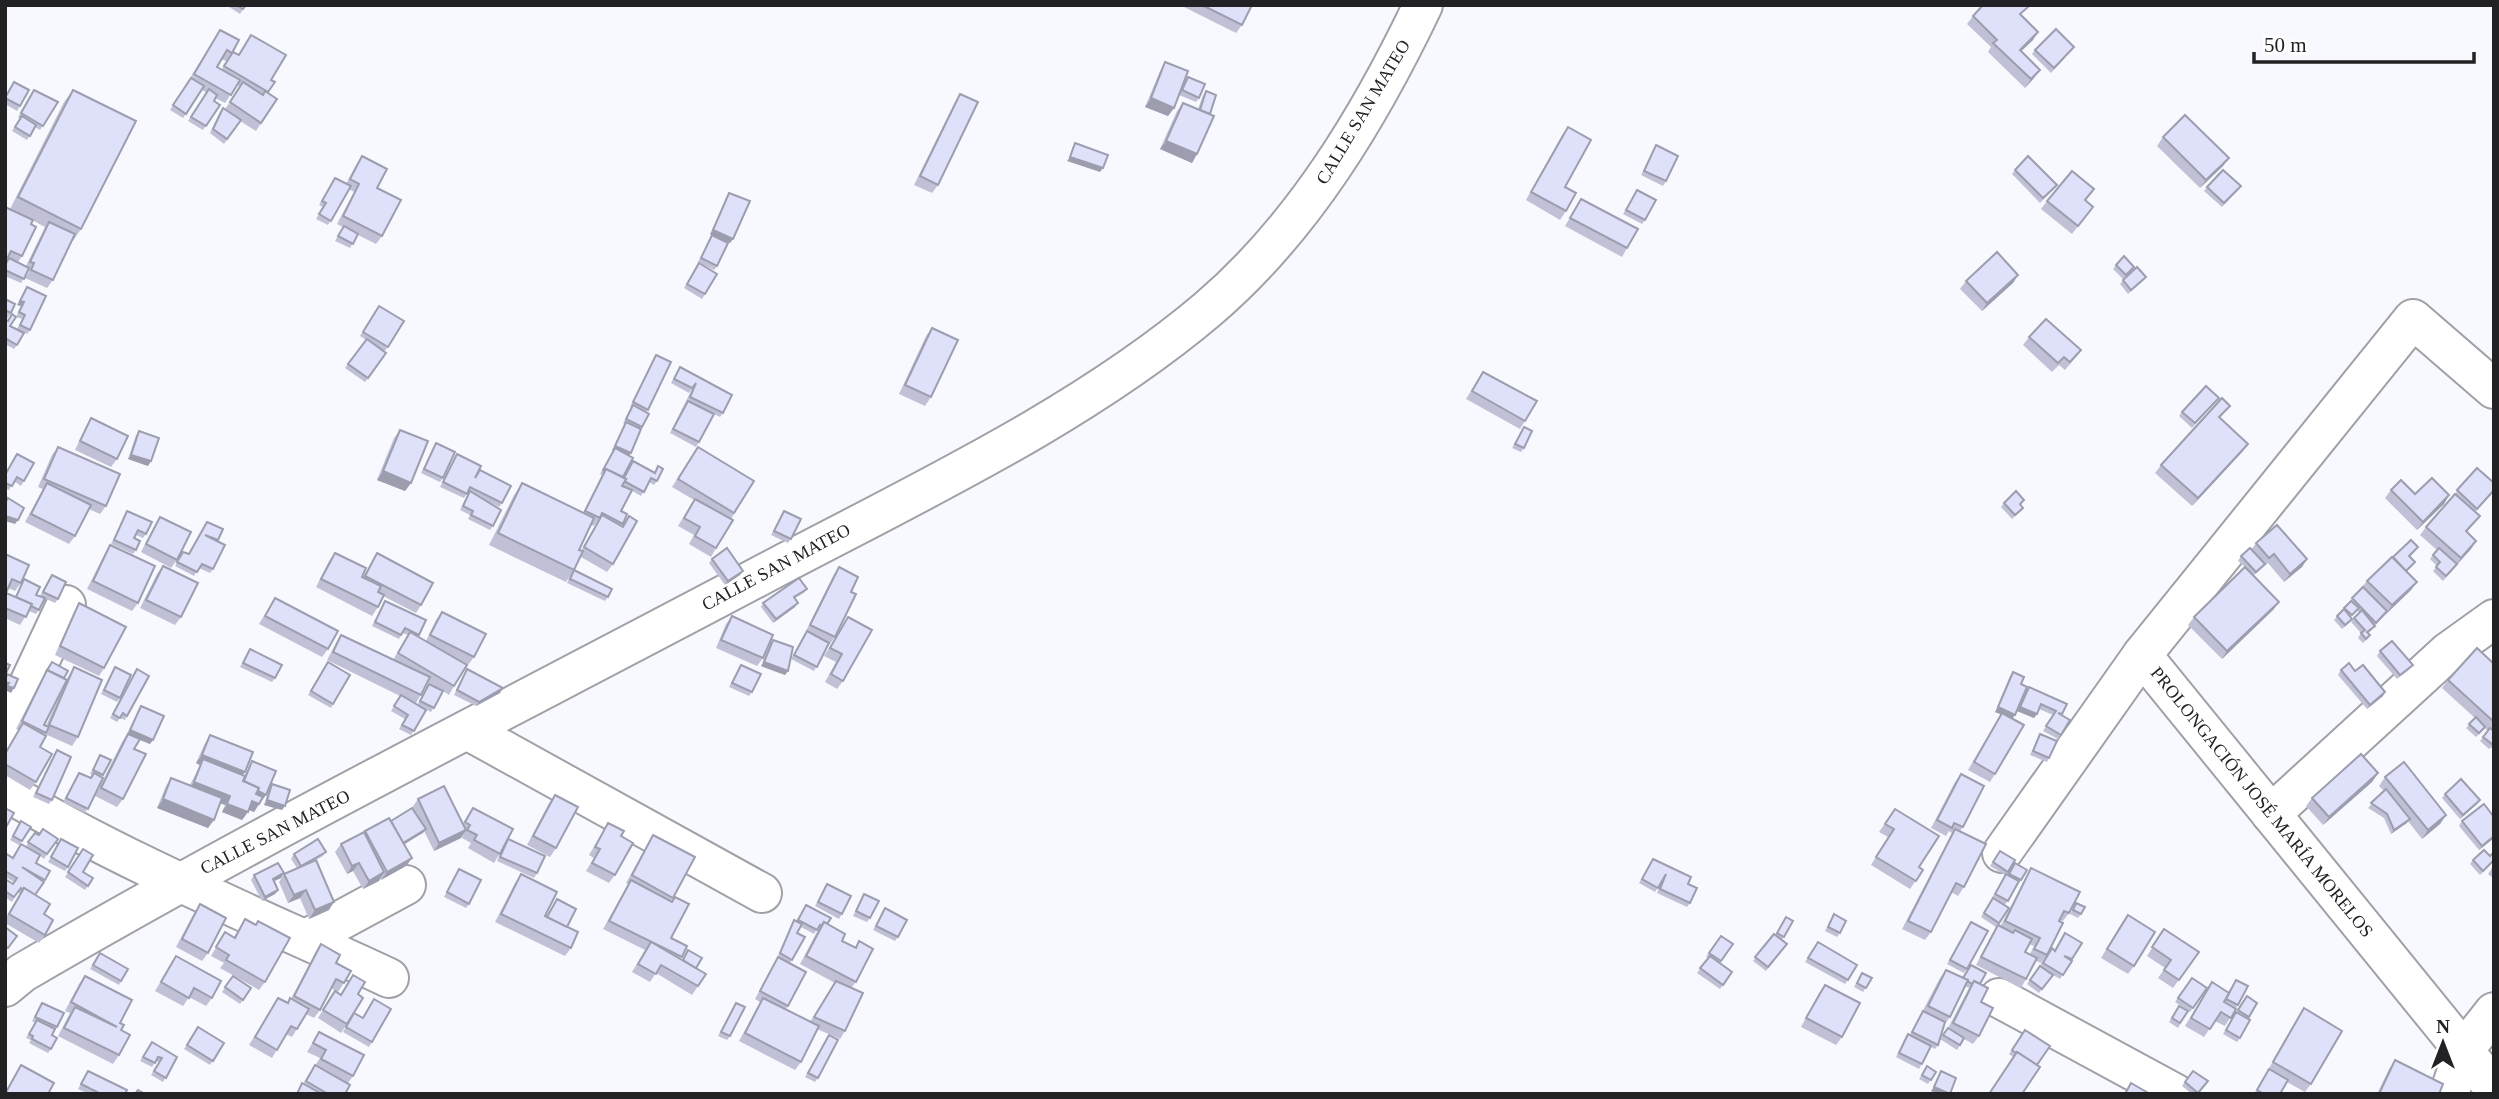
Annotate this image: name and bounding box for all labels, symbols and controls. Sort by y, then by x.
scale bar [2254,21,2474,65]
text: 50 m [2264,33,2307,57]
street label: CALLE SAN MATEO [1312,36,1414,188]
street label: CALLE SAN MATEO [698,519,854,615]
street label: PROLONGACIÓN JOSÉ MARÍA MORELOS [2147,662,2378,941]
street label: CALLE SAN MATEO [197,786,353,878]
north arrow [2408,1008,2478,1078]
text: N [2436,1016,2450,1037]

